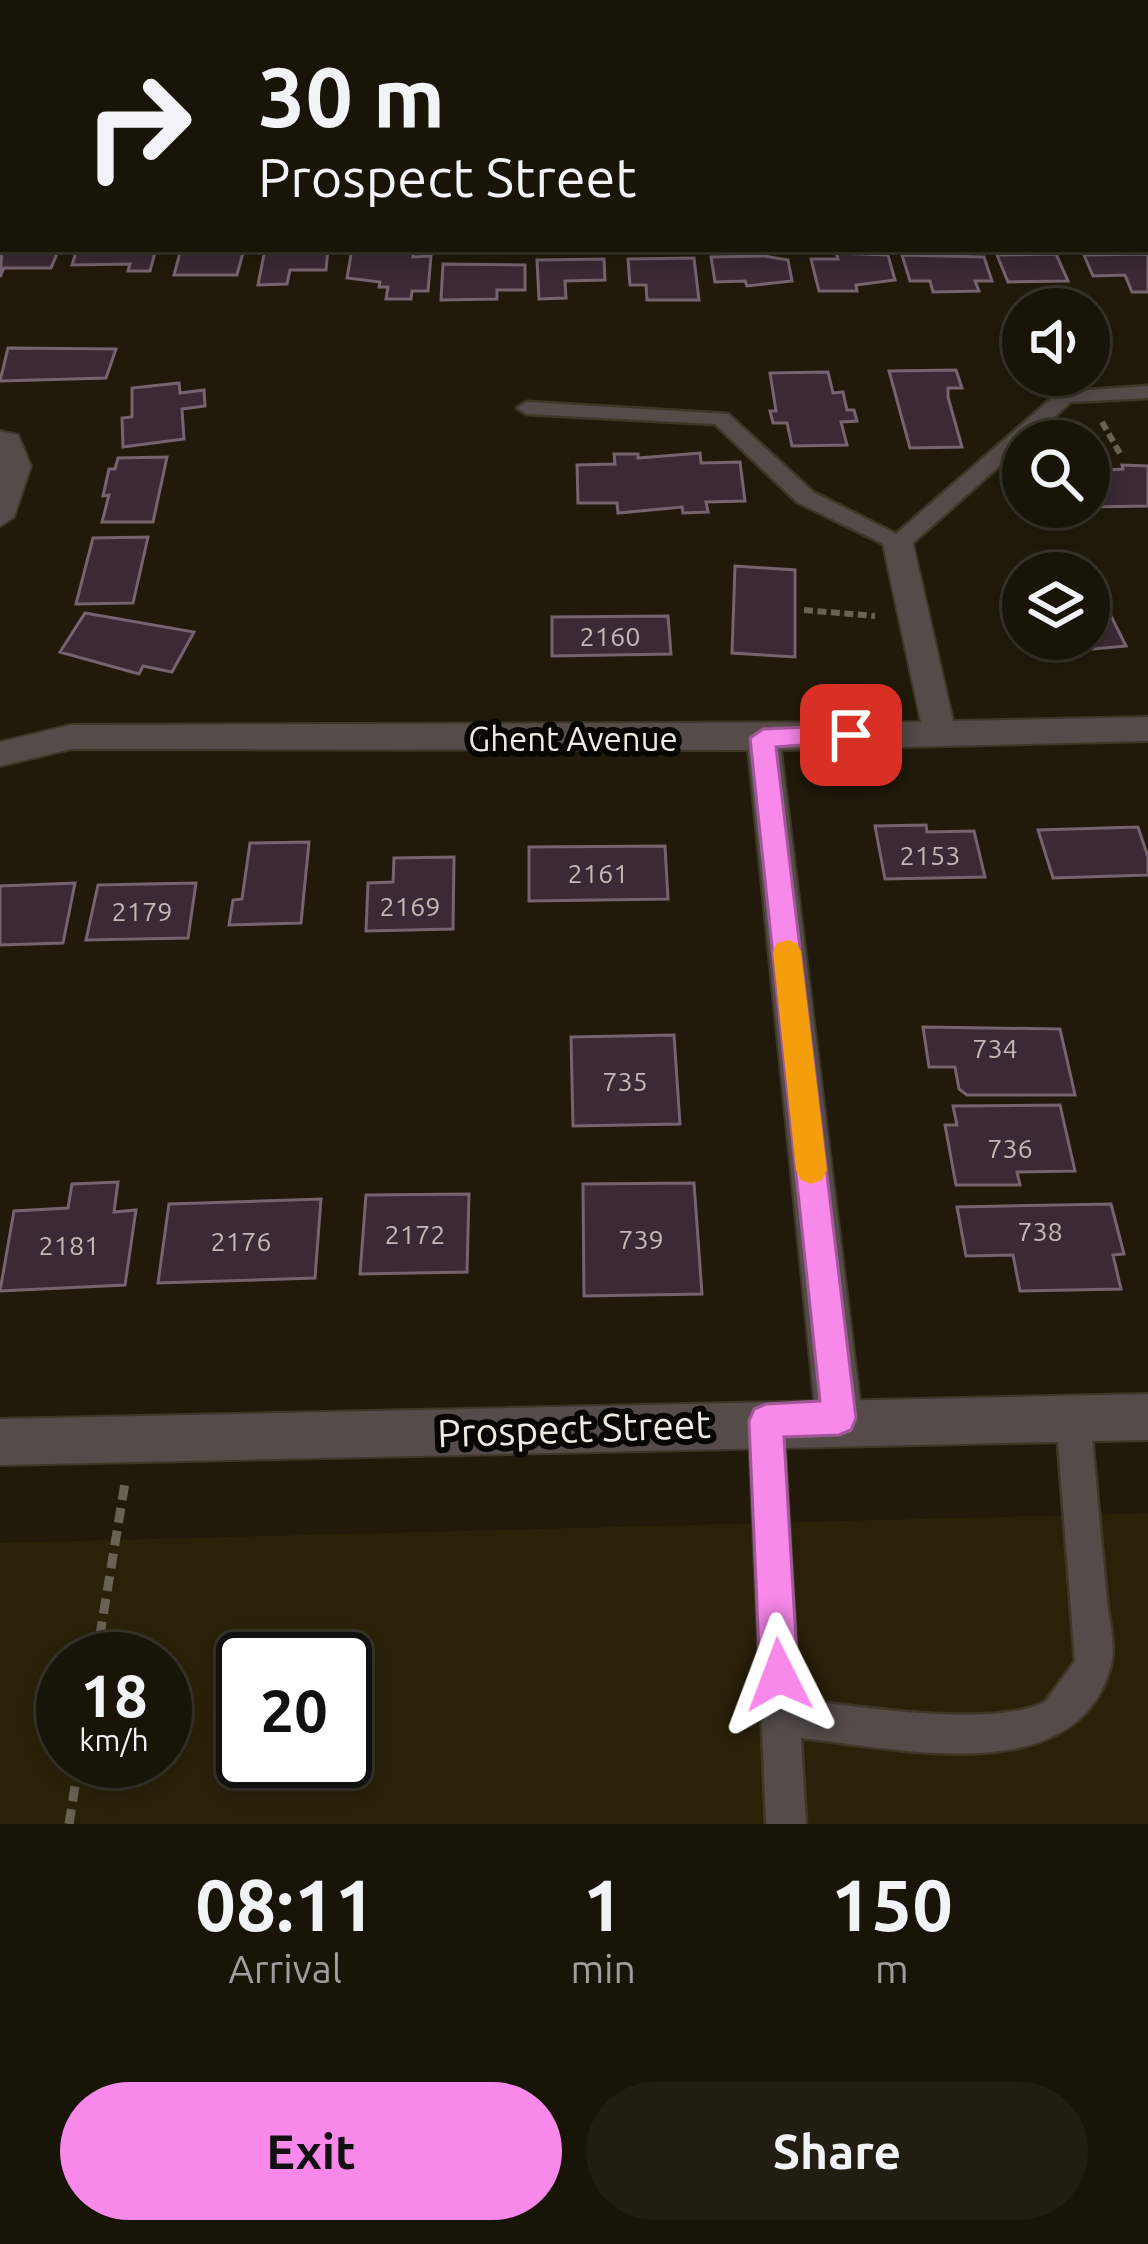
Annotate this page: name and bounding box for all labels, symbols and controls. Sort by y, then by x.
icon: right [60,48,216,204]
text: 30 m [258,49,445,143]
text: Prospect Street [258,147,637,207]
map controls [1002,288,1110,660]
button: sound [1002,288,1110,396]
button: search [1002,420,1110,528]
button: layers [1002,552,1110,660]
house number: 2160 [580,621,640,651]
pin [800,684,902,786]
icon: arrive [818,702,884,768]
street label: Ghent Avenue [468,720,678,757]
house number: 2153 [900,840,960,870]
house number: 2161 [568,858,628,888]
house number: 2169 [380,891,440,921]
house number: 2179 [112,896,172,926]
house number: 734 [972,1033,1018,1063]
house number: 735 [602,1066,648,1096]
house number: 736 [987,1133,1033,1163]
house number: 738 [1017,1216,1063,1246]
house number: 2172 [385,1219,445,1249]
house number: 739 [618,1224,664,1254]
house number: 2176 [211,1226,271,1256]
house number: 2181 [39,1230,99,1260]
street label: Prospect Street [437,1402,711,1454]
position arrow [716,1612,842,1738]
speed limit sign: 20 [216,1632,372,1788]
text: 18 [80,1661,148,1728]
text: km/h [79,1723,149,1757]
text: 08:11 [195,1864,375,1945]
text: 1 [583,1864,623,1945]
text: 150 [831,1864,953,1945]
text: Arrival [228,1947,342,1990]
text: min [570,1947,636,1990]
text: m [875,1947,909,1990]
button: Exit [60,2082,562,2220]
button: Share [586,2082,1088,2220]

